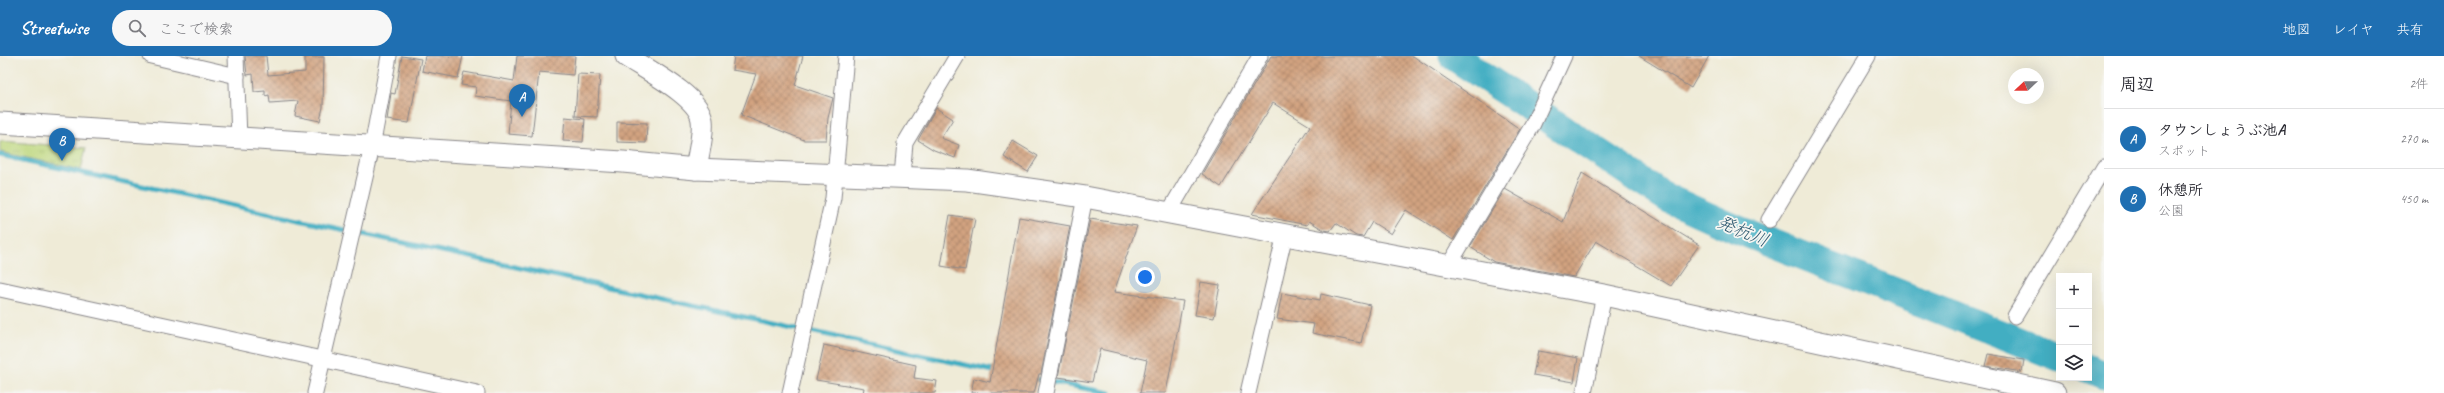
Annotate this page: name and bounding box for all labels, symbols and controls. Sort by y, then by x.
search box [112,10,392,46]
text: Streetwise [20,16,88,40]
icon: search [126,17,148,39]
text: ここで検索 [158,20,233,39]
text: 地図 [2283,21,2311,38]
text: レイヤ [2333,21,2374,38]
text: 共有 [2396,21,2424,38]
north arrow [2008,68,2044,104]
text: 周辺 [2120,74,2154,95]
text: 2件 [2409,76,2428,92]
pin: A [509,84,535,117]
text: タウンしょうぶ池A [2158,121,2285,140]
pin: B [49,128,75,161]
text: A [2130,131,2136,147]
text: 270 m [2400,131,2428,147]
text: スポット [2158,143,2210,159]
text: 休憩所 [2158,181,2203,200]
text: B [2130,191,2136,207]
text: 450 m [2400,191,2428,207]
text: 公園 [2158,203,2184,219]
water label: 発杭川 [1714,210,1772,252]
your location [1135,267,1155,287]
map controls [2056,273,2092,381]
button: + [2056,273,2092,309]
button: − [2056,309,2092,345]
button: layers [2056,345,2092,381]

